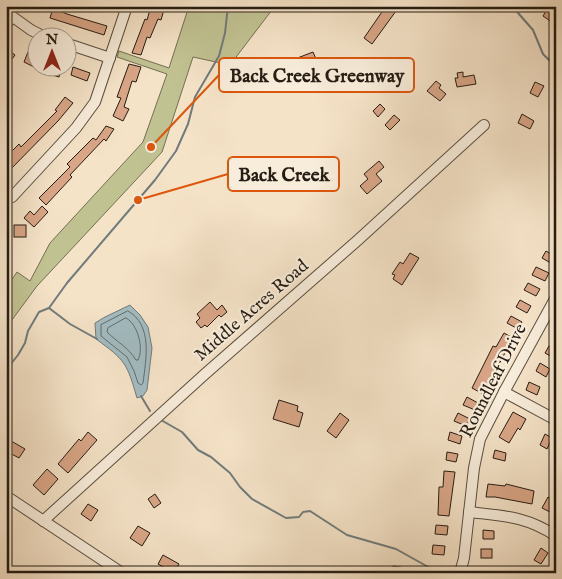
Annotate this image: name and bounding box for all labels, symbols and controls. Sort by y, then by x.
north arrow [28,28,78,78]
text: N [45,31,58,49]
callout: Back Creek Greenway [219,58,414,92]
text: Back Creek Greenway [230,65,405,89]
callout: Back Creek [228,157,339,191]
text: Back Creek [238,164,330,188]
street label: Middle Acres Road [190,255,314,367]
street label: Roundleaf Drive [455,320,533,442]

